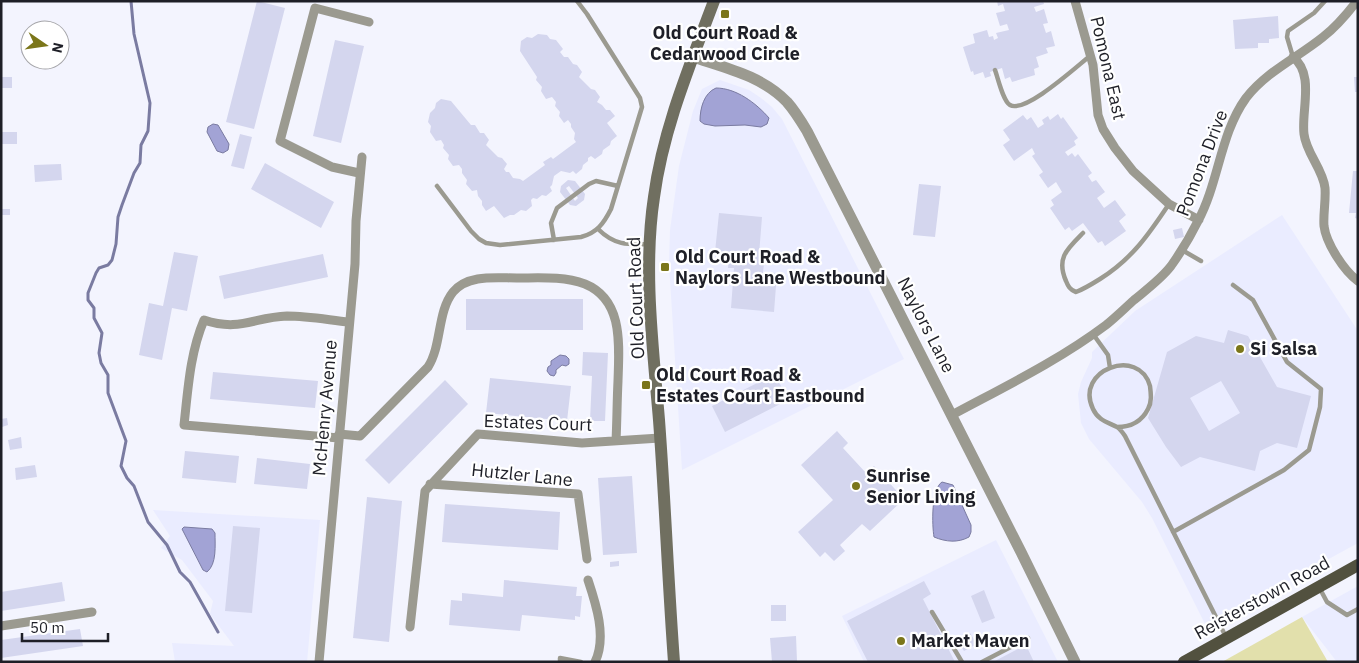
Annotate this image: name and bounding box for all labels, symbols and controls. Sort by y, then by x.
marker: Old Court Road & Cedarwood Circle [719,8,731,20]
street label: Pomona East [1085,14,1132,122]
north arrow [20,20,70,70]
place label: Old Court Road & Cedarwood Circle [650,21,800,65]
text: N [48,41,68,55]
street label: Pomona Drive [1171,106,1232,219]
street label: Old Court Road [622,236,649,360]
place label: Old Court Road & Naylors Lane Westbound [675,245,885,289]
marker: Old Court Road & Naylors Lane Westbound [659,261,671,273]
street label: Naylors Lane [892,273,960,377]
place label: Si Salsa [1250,337,1317,360]
street label: McHenry Avenue [307,339,342,477]
marker: Si Salsa [1234,343,1246,355]
place label: Old Court Road & Estates Court Eastbound [656,363,865,407]
marker: Old Court Road & Estates Court Eastbound [640,379,652,391]
street label: Estates Court [483,409,593,436]
street label: Hutzler Lane [470,458,574,491]
place label: Sunrise Senior Living [866,464,975,508]
marker: Sunrise Senior Living [850,480,862,492]
street label: Reisterstown Road [1190,551,1334,644]
scale bar [22,610,109,642]
text: 50 m [30,618,65,637]
place label: Market Maven [911,629,1030,652]
marker: Market Maven [895,635,907,647]

